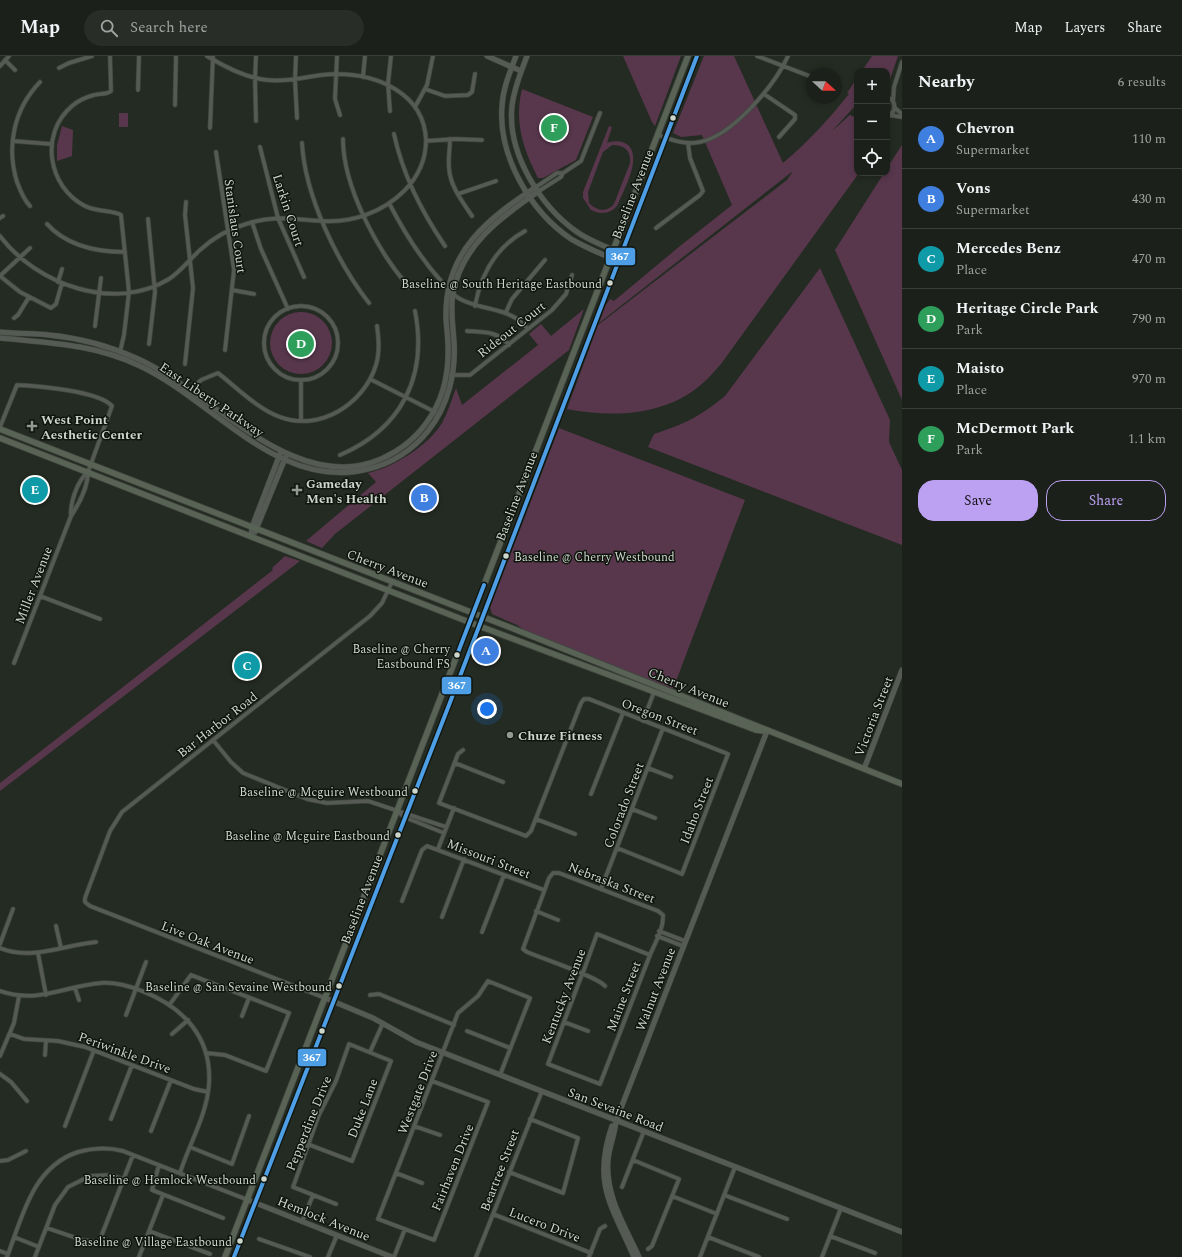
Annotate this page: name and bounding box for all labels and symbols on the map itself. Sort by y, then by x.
north arrow [806,68,842,104]
pin: F [541,113,567,143]
unlabelled marker [668,113,678,123]
street label: Baseline Avenue [607,147,659,242]
street label: Larkin Court [267,171,309,249]
street label: Stanislaus Court [218,178,252,275]
line badge: 367 [605,247,636,266]
text: 367 [611,248,629,265]
place label: Baseline @ South Heritage Eastbound [401,275,602,294]
marker: Baseline @ South Heritage Eastbound [605,278,615,288]
street label: Rideout Court [473,296,550,363]
pin: D [288,329,314,359]
street label: East Liberty Parkway [155,357,268,443]
place label: West Point Aesthetic Center [41,410,142,445]
marker: West Point Aesthetic Center [26,420,38,432]
street label: Baseline Avenue [491,449,543,544]
place label: Gameday Men's Health [306,474,387,509]
pin: E [22,475,48,505]
pin: B [411,483,437,513]
marker: Gameday Men's Health [291,484,303,496]
street label: Miller Avenue [10,544,58,627]
street label: Cherry Avenue [344,544,431,594]
place label: Baseline @ Cherry Westbound [514,548,675,567]
marker: Baseline @ Cherry Westbound [501,551,511,561]
pin: A [473,636,499,666]
place label: Baseline @ Cherry Eastbound FS [353,640,451,674]
marker: Baseline @ Cherry Eastbound FS [452,650,462,660]
pin: C [234,651,260,681]
street label: Cherry Avenue [645,663,732,713]
street label: Victoria Street [849,673,899,759]
line badge: 367 [441,676,472,695]
text: 367 [448,677,466,694]
street label: Bar Harbor Road [173,687,262,763]
street label: Oregon Street [618,693,701,741]
your location [477,699,497,719]
place label: Chuze Fitness [518,726,602,746]
marker: Chuze Fitness [505,730,515,740]
street label: Colorado Street [598,759,650,851]
street label: Idaho Street [675,773,719,847]
place label: Baseline @ Mcguire Westbound [239,783,408,802]
marker: Baseline @ Mcguire Westbound [410,786,420,796]
place label: Baseline @ Mcguire Eastbound [225,827,390,846]
marker: Baseline @ Mcguire Eastbound [393,830,403,840]
street label: Missouri Street [444,834,534,884]
street label: Baseline Avenue [336,852,388,947]
street label: Nebraska Street [565,857,659,909]
street label: Live Oak Avenue [158,916,257,970]
street label: Walnut Avenue [631,945,681,1034]
street label: Kentucky Avenue [537,946,591,1047]
street label: Maine Street [601,958,647,1035]
place label: Baseline @ San Sevaine Westbound [145,978,332,997]
marker: Baseline @ San Sevaine Westbound [334,981,344,991]
unlabelled marker [317,1026,327,1036]
street label: Periwinkle Drive [76,1027,174,1079]
line badge: 367 [297,1048,327,1067]
street label: Westgate Drive [393,1048,443,1137]
text: 367 [303,1049,321,1066]
street label: Pepperdine Drive [281,1073,337,1174]
street label: Duke Lane [342,1076,383,1141]
street label: San Sevaine Road [565,1083,666,1137]
street label: Fairhaven Drive [426,1121,479,1214]
street label: Beartree Street [475,1126,525,1214]
place label: Baseline @ Hemlock Westbound [84,1171,256,1190]
marker: Baseline @ Hemlock Westbound [259,1174,269,1184]
street label: Hemlock Avenue [274,1191,373,1247]
street label: Lucero Drive [506,1202,583,1248]
place label: Baseline @ Village Eastbound [74,1233,232,1252]
marker: Baseline @ Village Eastbound [235,1236,245,1246]

